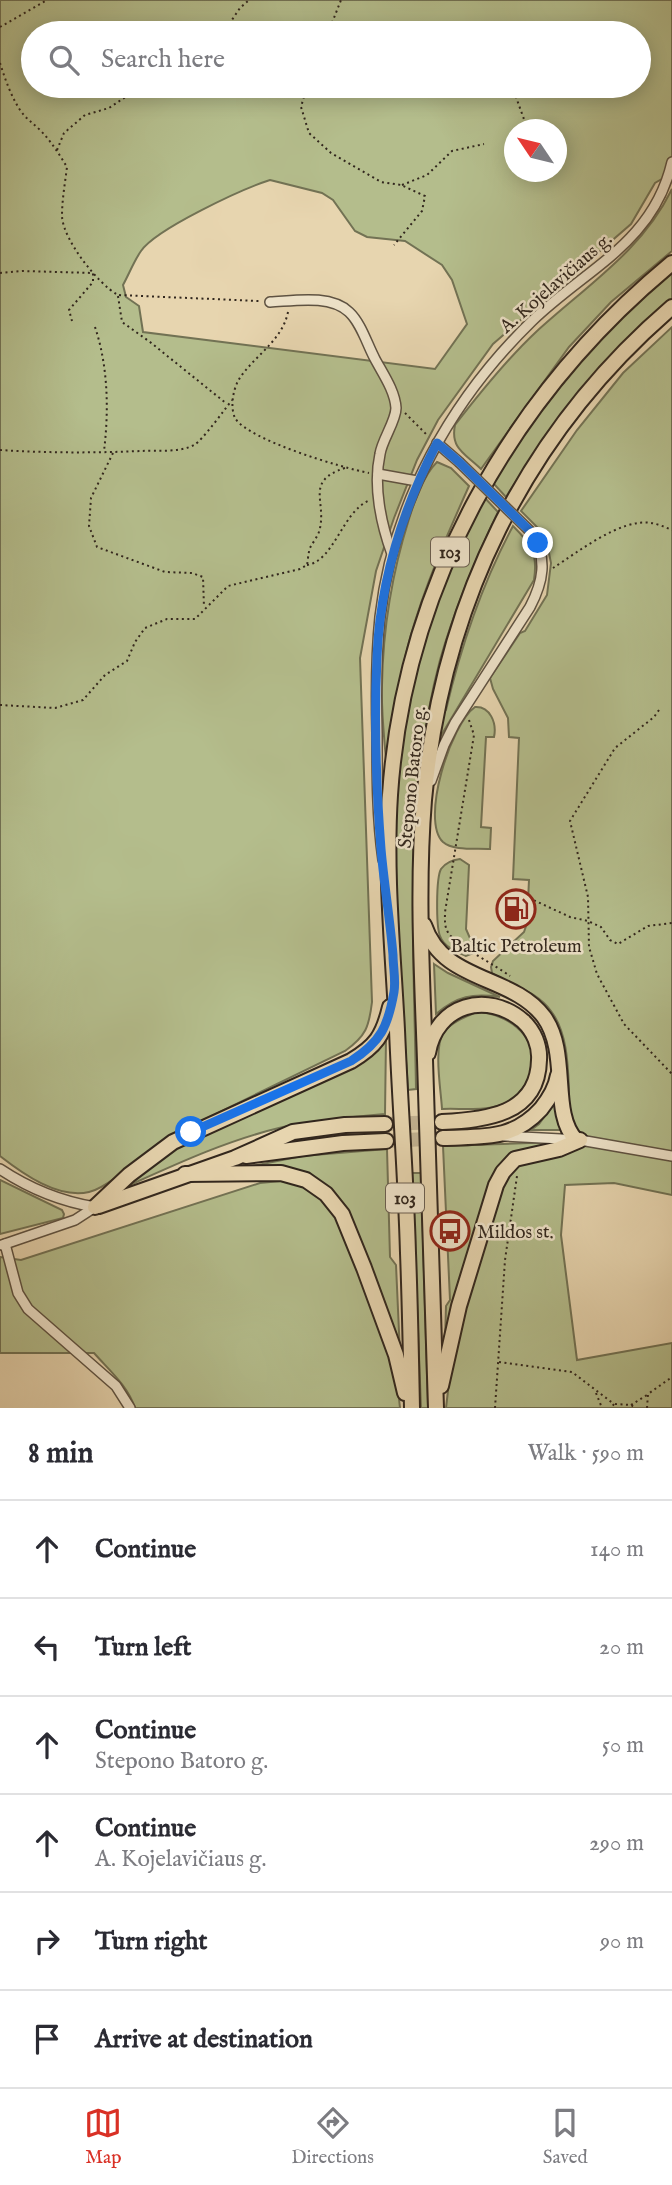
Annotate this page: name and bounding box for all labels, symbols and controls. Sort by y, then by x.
search box [21,21,651,98]
icon: search [45,41,83,79]
text: Search here [101,43,225,76]
north arrow [504,119,567,182]
street label: A. Kojelavičiaus g. [494,228,618,340]
route end [522,527,553,558]
road number: 103 [431,538,469,566]
street label: Stepono Batoro g. [394,705,432,850]
fuel station icon: Baltic Petroleum [495,888,537,930]
place label: Baltic Petroleum [450,935,582,959]
route start [175,1116,206,1147]
road number: 103 [386,1184,424,1212]
bus stop icon: Mildos st. [429,1210,471,1252]
place label: Mildos st. [477,1221,554,1245]
text: 8 min [28,1435,94,1473]
text: Walk · 590 m [527,1439,644,1468]
icon: ahead [28,1530,66,1568]
text: Continue [95,1533,196,1566]
text: 140 m [590,1535,644,1564]
icon: left [28,1628,66,1666]
text: Turn left [95,1631,192,1664]
text: 20 m [599,1633,644,1662]
text: Continue [95,1714,196,1747]
icon: ahead [28,1726,66,1764]
text: 50 m [602,1731,644,1760]
text: Stepono Batoro g. [95,1747,268,1776]
text: Continue [95,1812,196,1845]
icon: ahead [28,1824,66,1862]
text: 290 m [589,1829,644,1858]
text: A. Kojelavičiaus g. [95,1845,266,1874]
icon: right [28,1922,66,1960]
text: Turn right [95,1925,208,1958]
text: 90 m [600,1927,644,1956]
icon: arrive [28,2020,66,2058]
text: Arrive at destination [95,2023,313,2056]
tab: Map [84,2104,122,2170]
tab: Directions [291,2104,374,2170]
tab: Saved [543,2104,588,2170]

